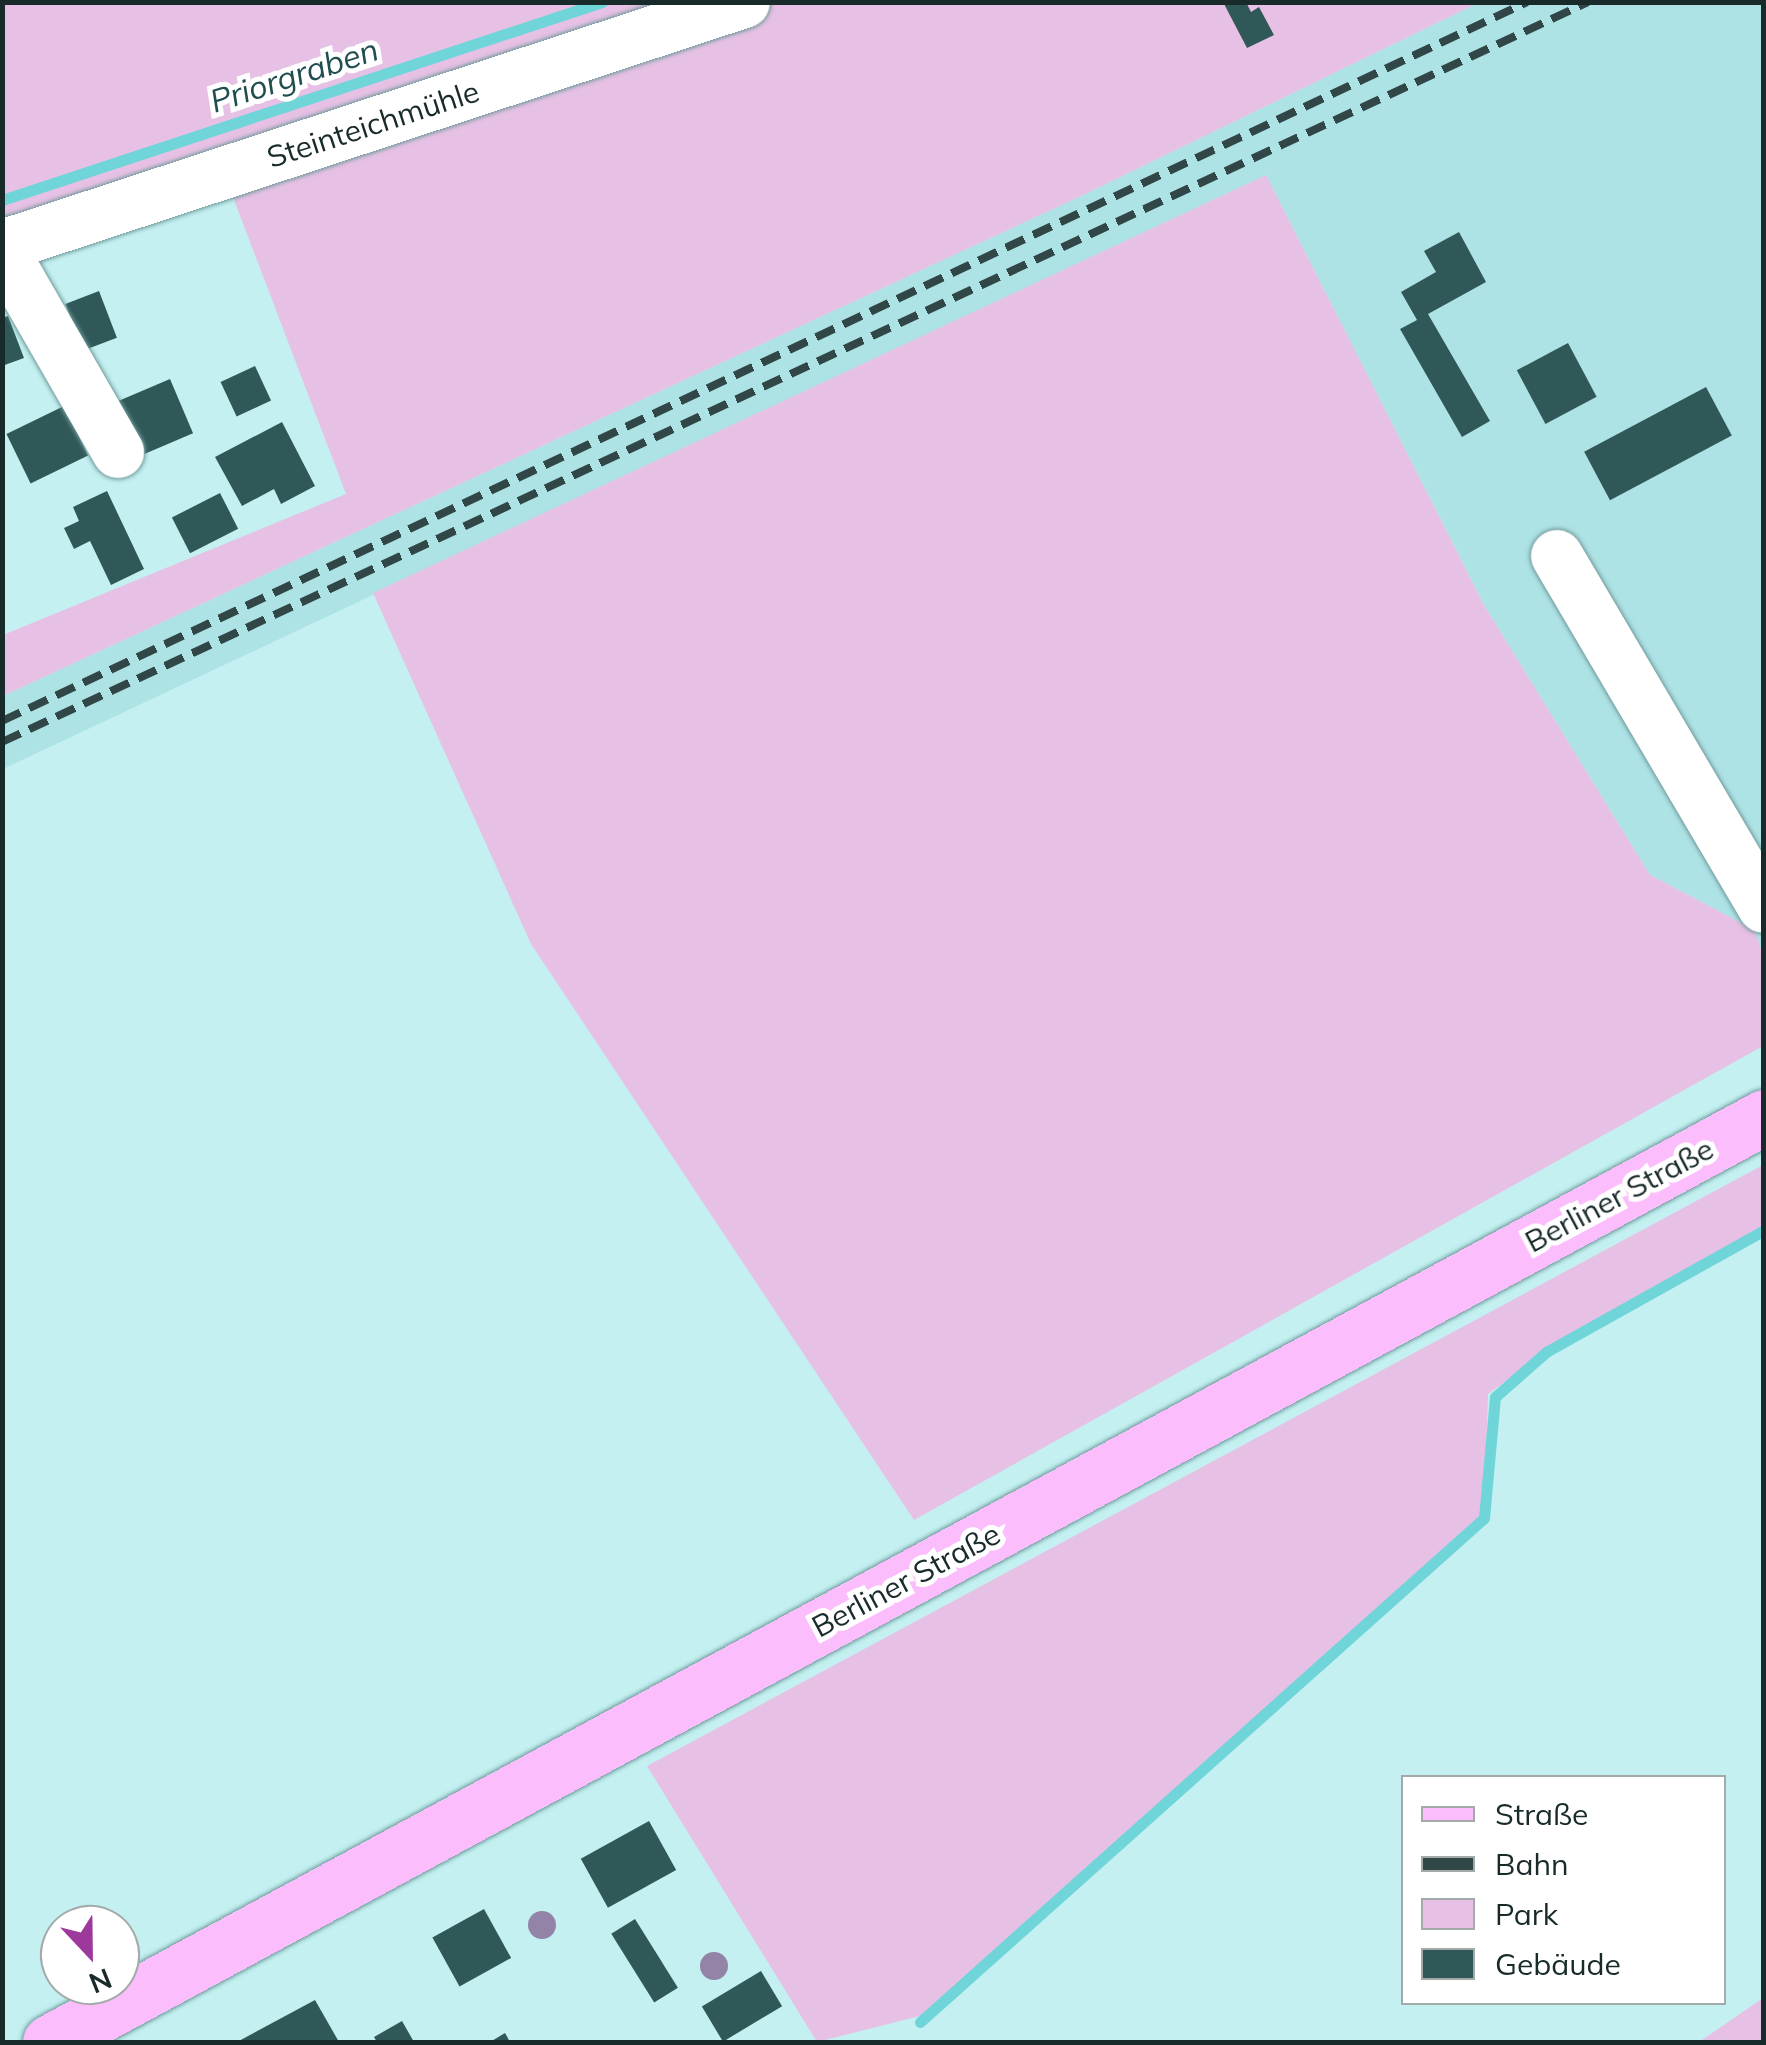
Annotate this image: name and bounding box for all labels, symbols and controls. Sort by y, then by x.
water label: Priorgraben [205,30,383,120]
street label: Steinteichmühle [262,73,484,175]
street label: Berliner Straße [1519,1130,1719,1260]
street label: Berliner Straße [806,1515,1006,1645]
legend [1401,1775,1726,2005]
text: Straße [1495,1795,1588,1833]
text: Bahn [1495,1845,1569,1883]
text: Park [1495,1895,1558,1933]
north arrow [40,1905,140,2005]
text: Gebäude [1495,1945,1621,1983]
text: N [84,1961,117,2002]

